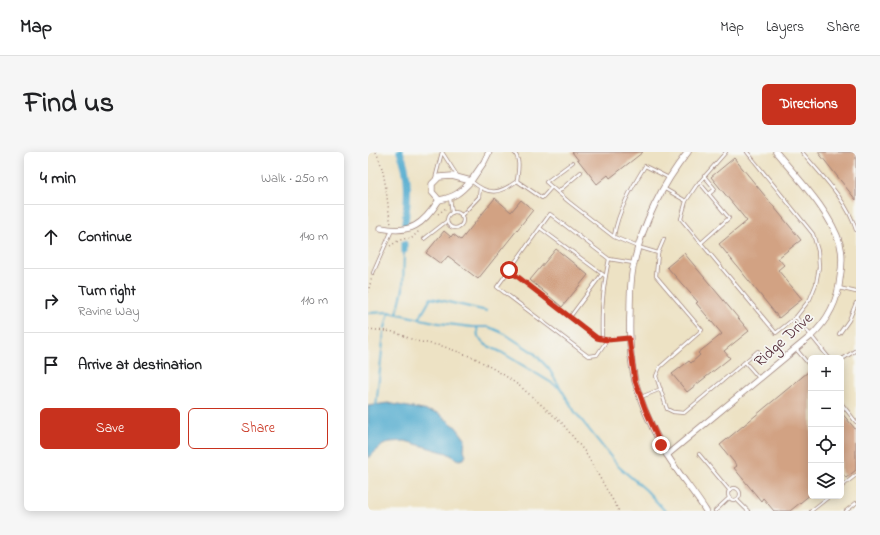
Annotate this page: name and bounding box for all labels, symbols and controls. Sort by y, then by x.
text: Map [20,14,52,41]
text: Map [720,17,744,38]
text: Layers [766,17,804,38]
text: Share [826,17,860,38]
text: Find us [24,84,114,125]
button: Directions [762,84,856,125]
text: 4 min [40,166,76,191]
text: Walk · 250 m [261,169,328,188]
icon: ahead [40,226,62,248]
text: Continue [78,226,132,248]
text: 140 m [300,227,328,246]
route start [500,261,518,279]
text: Turn right [78,280,136,302]
icon: right [40,290,62,312]
text: 110 m [301,291,328,310]
text: Ravine Way [78,302,139,321]
street label: Ridge Drive [749,306,820,373]
icon: arrive [40,354,62,376]
text: Arrive at destination [78,354,202,376]
map controls [808,355,844,499]
button: + [808,355,844,391]
button: − [808,391,844,427]
button: Save [40,408,180,449]
button: Share [188,408,328,449]
button: locate [808,427,844,463]
route end [652,436,670,454]
button: layers [808,463,844,499]

